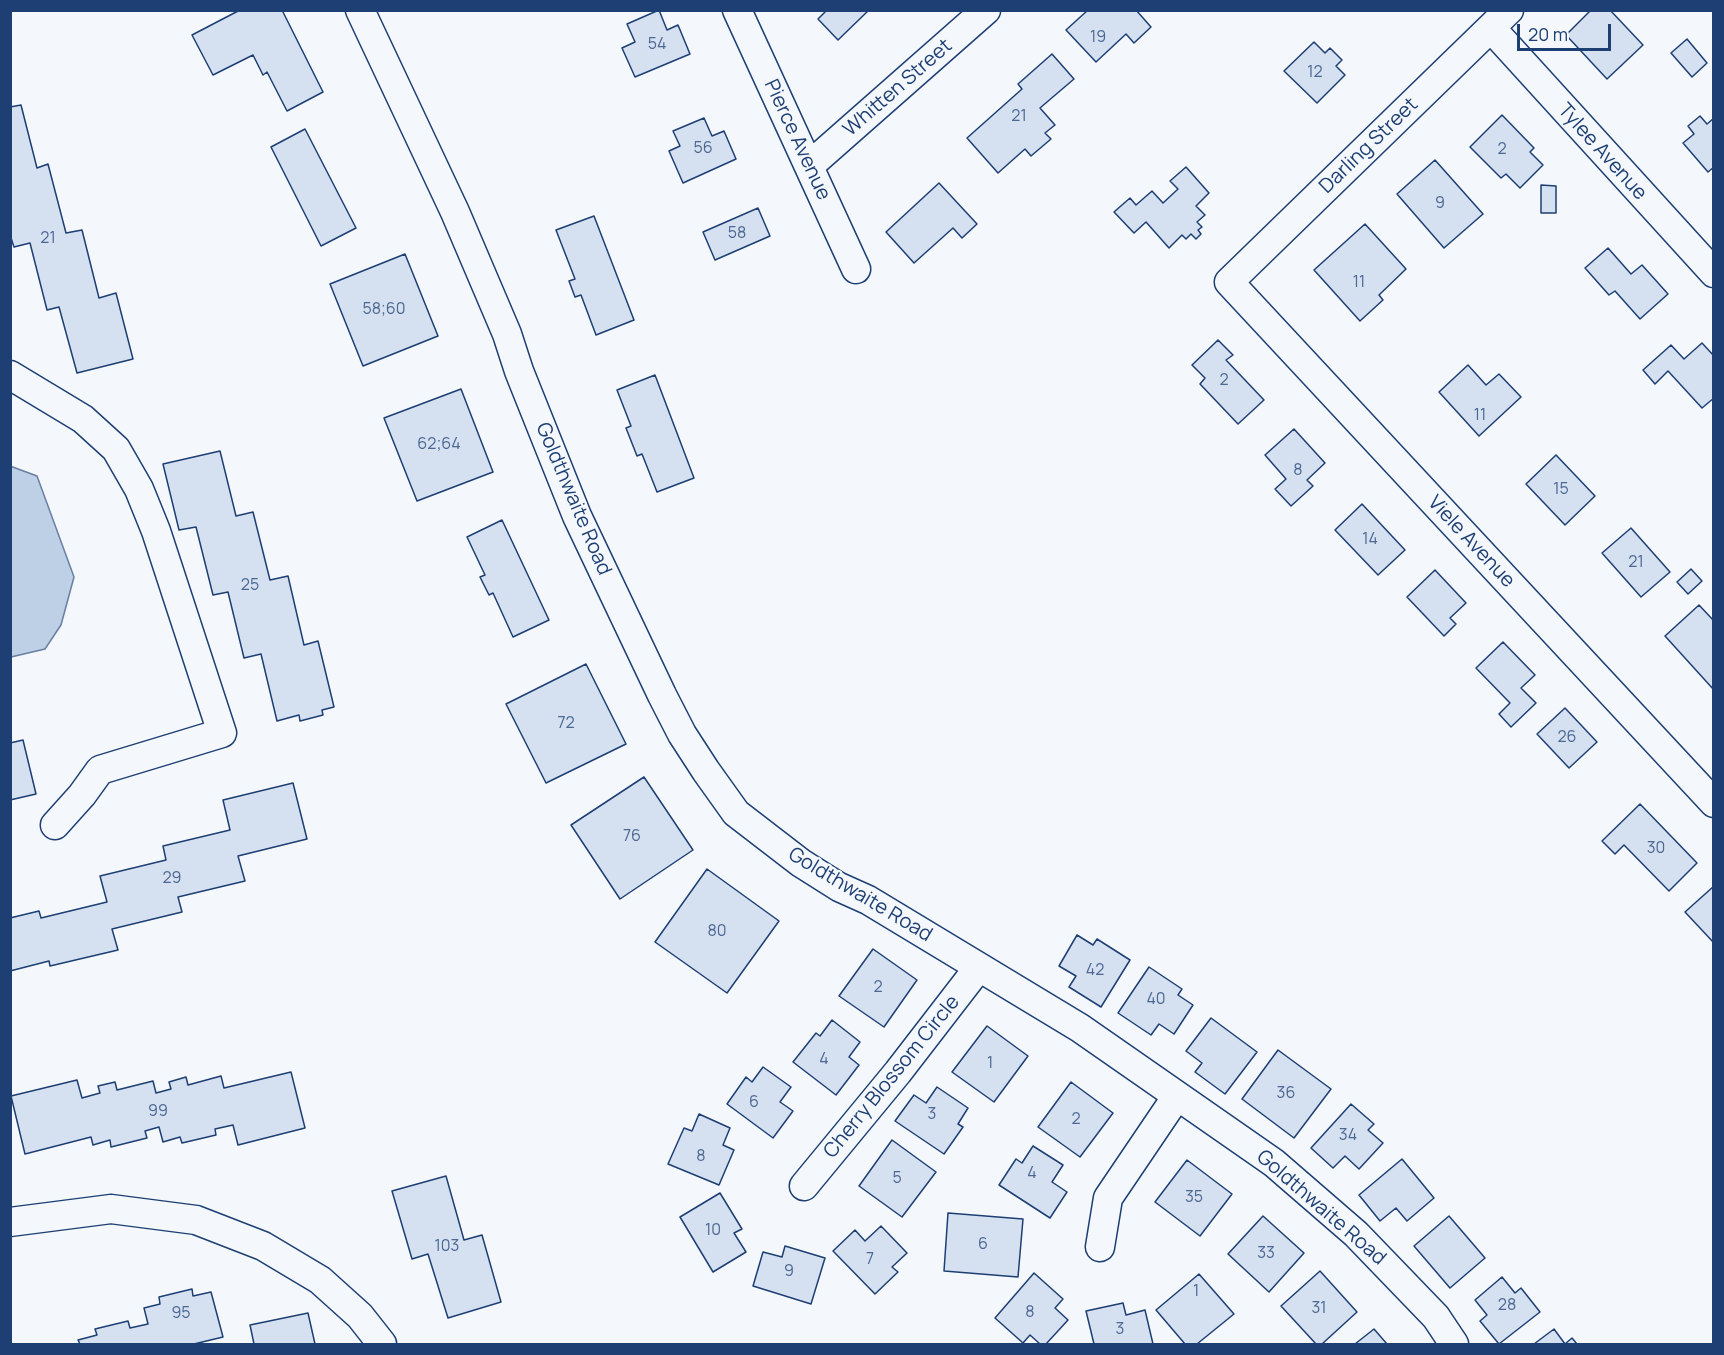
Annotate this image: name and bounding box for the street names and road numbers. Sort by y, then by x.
street label: Whitten Street [839,34,957,142]
street label: Pierce Avenue [759,76,835,204]
street label: Darling Street [1315,93,1423,199]
street label: Tylee Avenue [1552,99,1652,205]
street label: Goldthwaite Road [530,419,616,579]
street label: Viele Avenue [1422,491,1520,593]
street label: Goldthwaite Road [784,843,936,947]
street label: Cherry Blossom Circle [819,991,965,1163]
street label: Goldthwaite Road [1251,1145,1391,1271]

